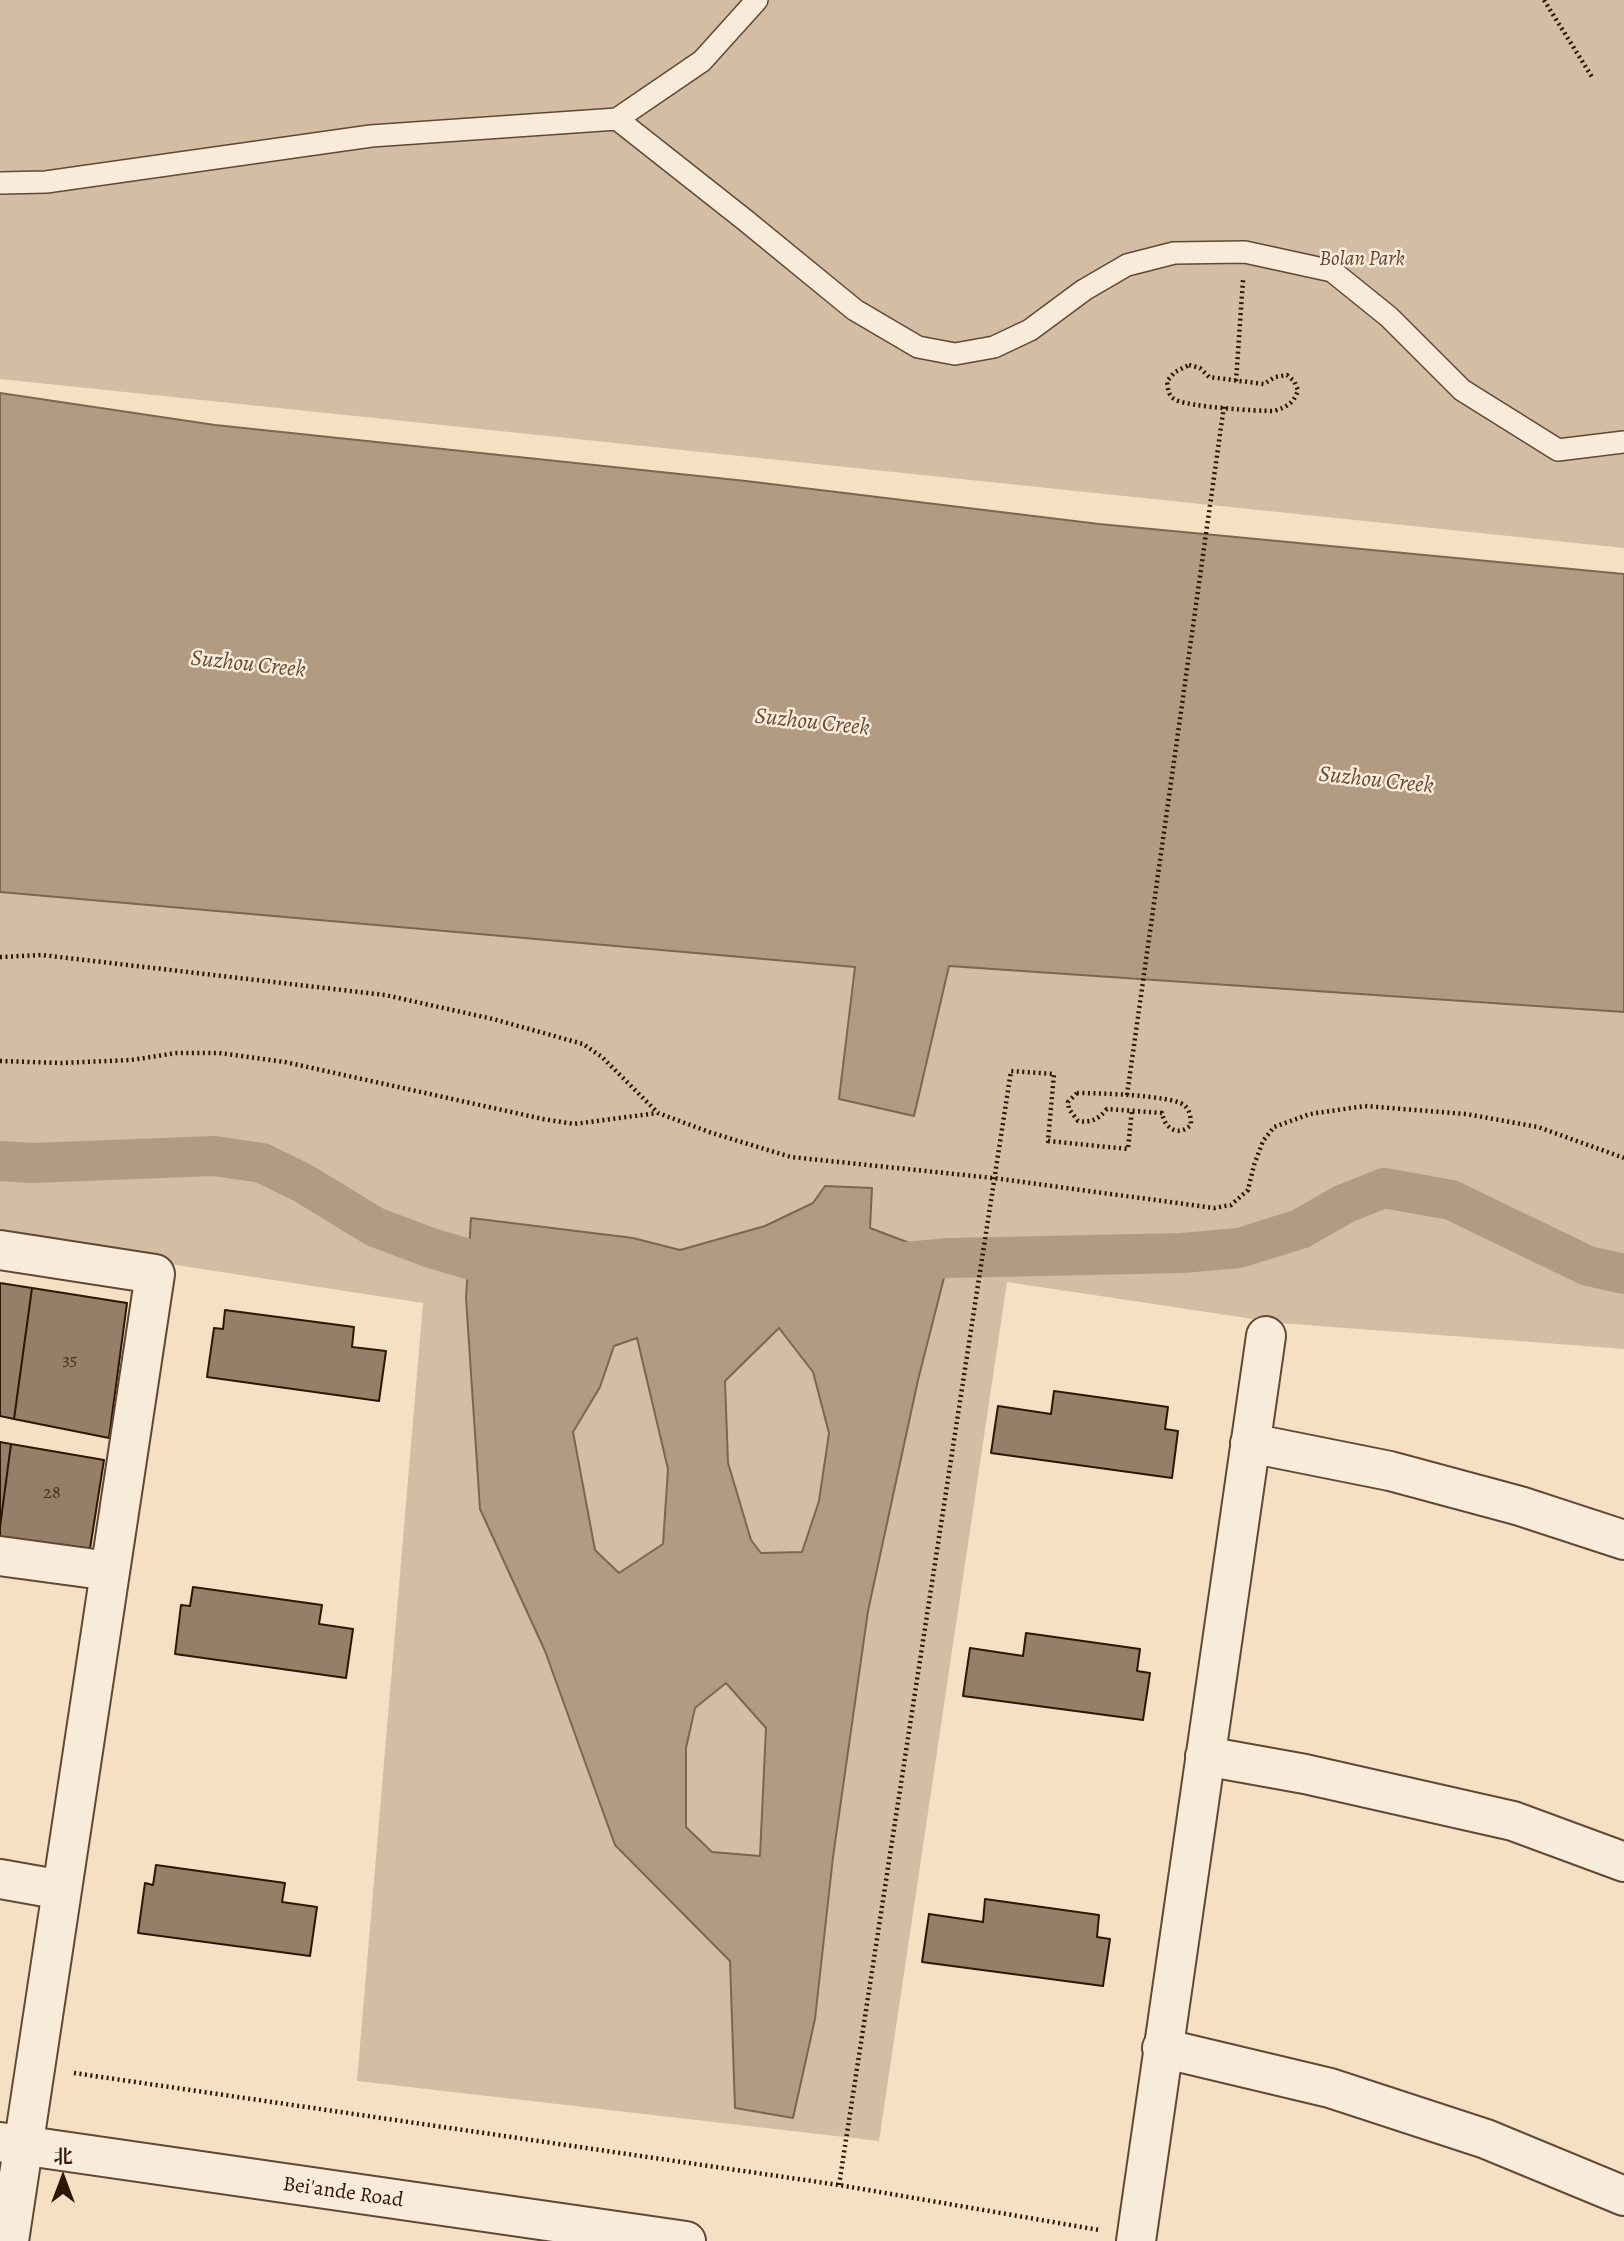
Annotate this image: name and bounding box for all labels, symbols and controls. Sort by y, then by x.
park label: Bolan Park [1319,247,1405,273]
water label: Suzhou Creek [189,645,307,685]
water label: Suzhou Creek [753,703,871,743]
water label: Suzhou Creek [1317,761,1435,801]
house number: 35 [62,1350,78,1372]
house number: 28 [43,1483,61,1505]
north arrow [28,2143,98,2213]
text: 北 [53,2144,73,2170]
street label: Bei'ande Road [281,2172,405,2214]

